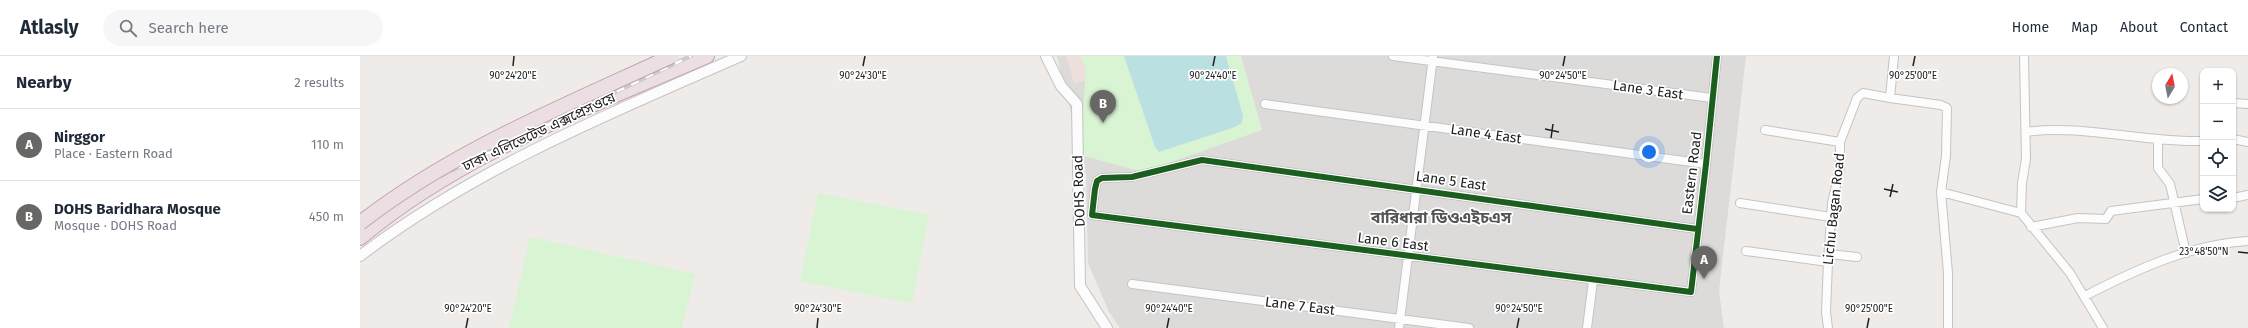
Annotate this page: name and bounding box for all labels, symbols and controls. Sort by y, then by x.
search box [103,10,383,46]
text: Atlasly [20,16,79,39]
icon: search [117,17,139,39]
text: Search here [149,19,229,37]
text: Home [2012,19,2049,36]
text: Map [2071,19,2098,36]
text: About [2120,19,2158,36]
text: Contact [2180,19,2228,36]
north arrow [2152,68,2188,104]
map controls [2200,68,2236,212]
button: + [2200,68,2236,104]
text: 90°24'20"E [489,70,537,82]
text: 90°24'30"E [839,70,887,82]
text: 90°24'40"E [1189,70,1237,82]
text: 90°24'50"E [1539,70,1587,82]
text: 90°25'00"E [1889,70,1937,82]
text: Nearby [16,72,71,93]
text: 2 results [294,75,344,90]
street label: Lane 3 East [1612,77,1685,103]
street label: ঢাকা এলিভেটেড এক্সপ্রেসওয়ে [459,89,618,175]
pin: B [1090,90,1116,123]
button: − [2200,104,2236,140]
street label: Lane 4 East [1449,121,1524,148]
text: Nirggor [54,128,105,146]
street label: Eastern Road [1678,131,1706,215]
text: A [25,137,33,152]
text: 110 m [311,137,344,152]
button: locate [2200,140,2236,176]
your location [1639,142,1659,162]
text: Place · Eastern Road [54,146,173,161]
street label: Lichu Bagan Road [1820,152,1848,266]
street label: DOHS Road [1069,155,1089,227]
street label: Lane 5 East [1415,168,1488,194]
button: layers [2200,176,2236,212]
text: DOHS Baridhara Mosque [54,200,221,218]
district label: বারিধারা ডিওএইচএস [1370,208,1512,227]
text: B [25,209,33,224]
text: 450 m [309,209,344,224]
text: Mosque · DOHS Road [54,218,177,233]
street label: Lane 6 East [1356,229,1430,255]
pin: A [1691,246,1717,279]
text: 23°48'50"N [2179,246,2229,258]
street label: Lane 7 East [1264,293,1337,319]
text: 90°24'20"E [444,303,492,315]
text: 90°24'30"E [794,303,842,315]
text: 90°24'40"E [1145,303,1193,315]
text: 90°24'50"E [1495,303,1543,315]
text: 90°25'00"E [1845,303,1893,315]

